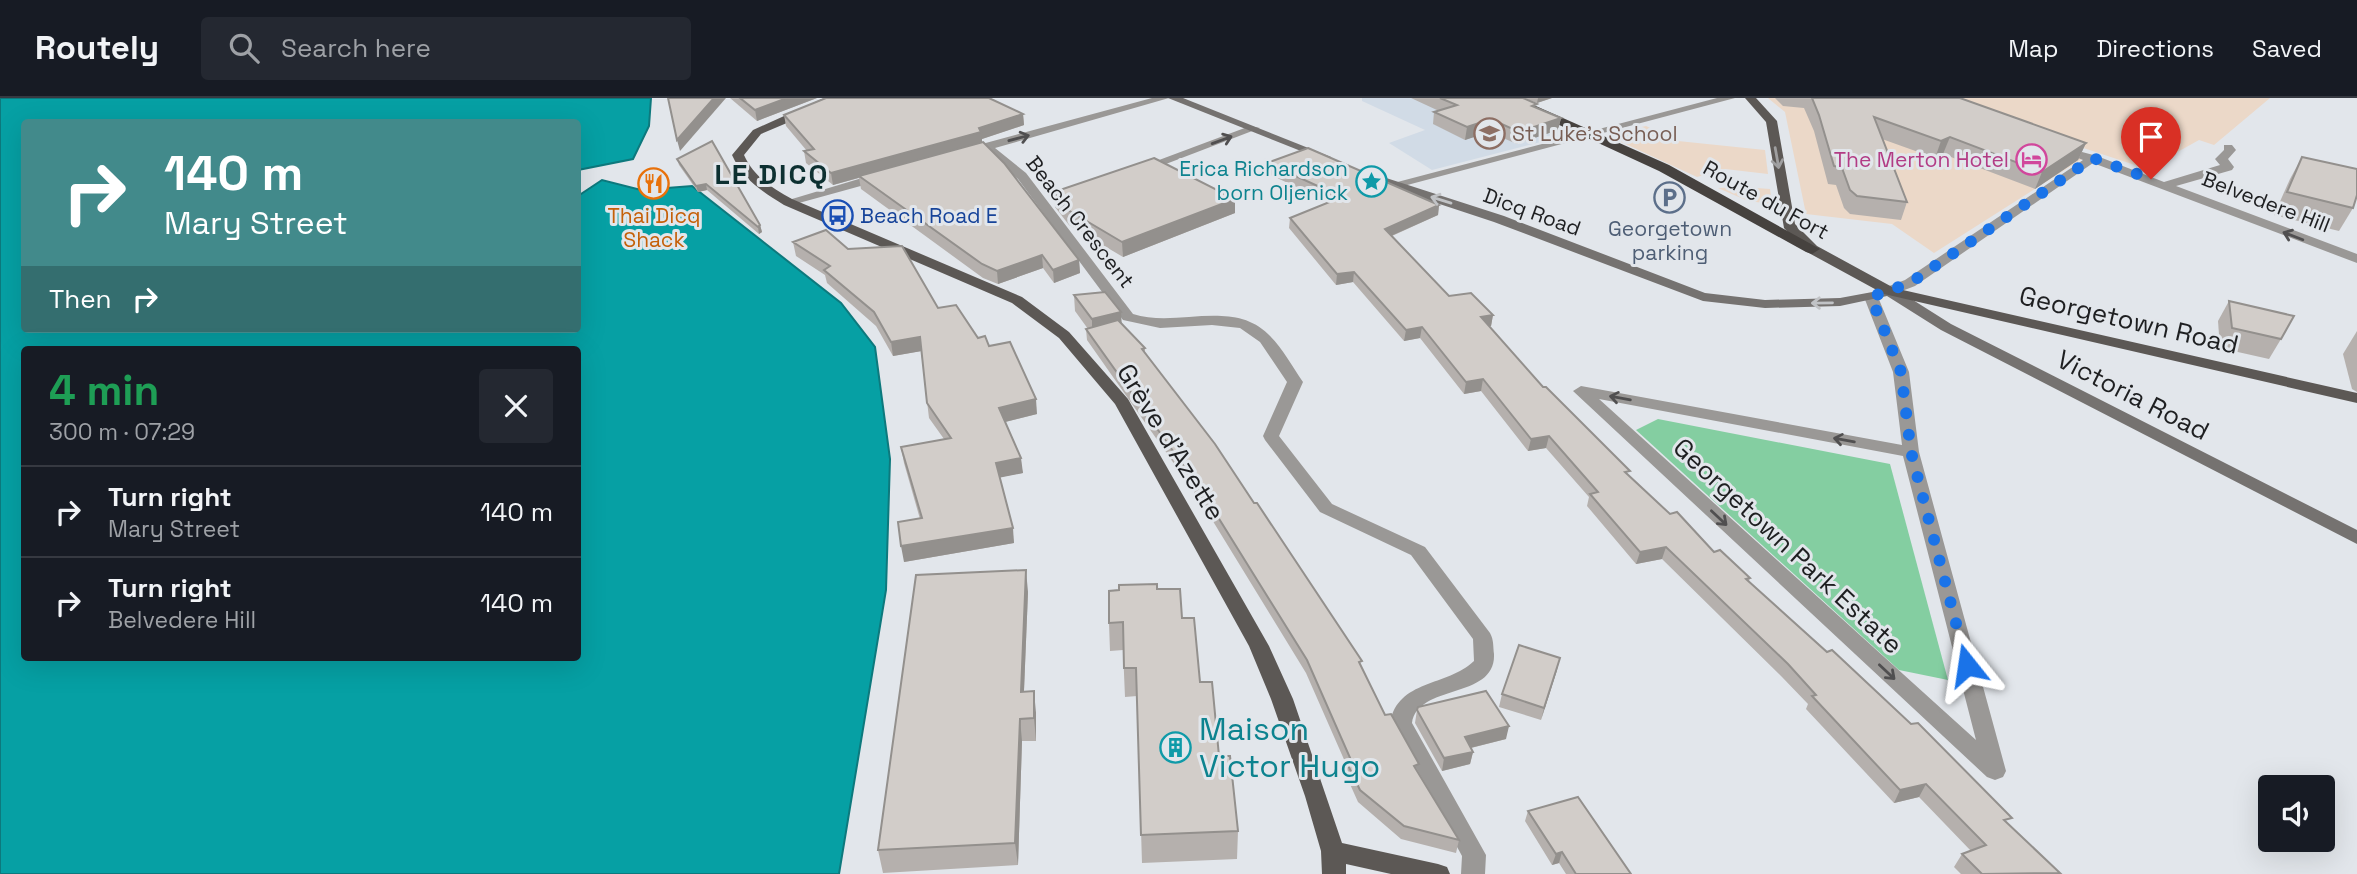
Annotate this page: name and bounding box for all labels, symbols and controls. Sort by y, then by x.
search box [201,17,691,80]
text: Routely [35,27,159,69]
icon: search [225,29,263,67]
text: Search here [281,31,431,65]
text: Map [2008,33,2058,64]
text: Directions [2096,33,2214,64]
text: Saved [2252,33,2322,64]
pin [2121,107,2181,179]
school or university icon: St Luke's School [1472,117,1506,151]
icon: arrive [2132,118,2170,156]
place label: St Luke's School [1512,120,1678,147]
one-way arrow [1008,130,1030,143]
one-way arrow [1210,133,1232,146]
text: 140 m [164,142,303,204]
hotel icon: The Merton Hotel [2015,143,2049,177]
one-way arrow [1771,146,1784,169]
place label: The Merton Hotel [1834,146,2009,173]
icon: right [49,147,140,238]
street label: Beach Crescent [1020,150,1140,293]
street label: Route du Fort [1699,154,1834,245]
place label: Erica Richardson born Oljenick [1179,155,1348,206]
district label: LE DICQ [715,156,829,192]
place icon: Erica Richardson born Oljenick [1354,164,1388,198]
street label: Belvedere Hill [2198,165,2334,238]
restaurant icon: Thai Dicq Shack [637,167,671,201]
parking icon: Georgetown parking [1653,180,1687,214]
street label: Dicq Road [1480,181,1585,242]
one-way arrow [1430,193,1452,206]
bus stop icon: Beach Road E [820,199,854,233]
place label: Thai Dicq Shack [608,202,701,253]
place label: Beach Road E [860,202,998,229]
text: Mary Street [164,203,348,243]
place label: Georgetown parking [1608,215,1732,266]
one-way arrow [2282,229,2304,241]
street label: Georgetown Road [2016,278,2242,362]
icon: right [126,280,164,318]
text: Then [49,282,112,316]
one-way arrow [1811,296,1834,309]
street label: Victoria Road [2051,342,2215,448]
street label: Grève d'Azette [1109,357,1233,527]
text: 4 min [49,364,159,417]
button: close [479,369,553,443]
one-way arrow [1609,391,1632,405]
text: 300 m · 07:29 [49,417,195,447]
street label: Georgetown Park Estate [1666,431,1910,661]
one-way arrow [1833,432,1856,446]
text: Turn right [108,480,232,514]
icon: right [49,493,87,531]
text: 140 m [480,495,553,529]
one-way arrow [1710,510,1728,526]
text: Mary Street [108,514,240,544]
text: Turn right [108,571,232,605]
icon: right [49,584,87,622]
text: 140 m [480,586,553,620]
text: Belvedere Hill [108,605,256,635]
position arrow [1930,628,2004,702]
one-way arrow [1878,664,1896,680]
place label: Maison Victor Hugo [1199,709,1380,786]
building icon: Maison Victor Hugo [1159,730,1193,764]
map controls [2258,775,2335,852]
button: sound [2258,775,2335,852]

